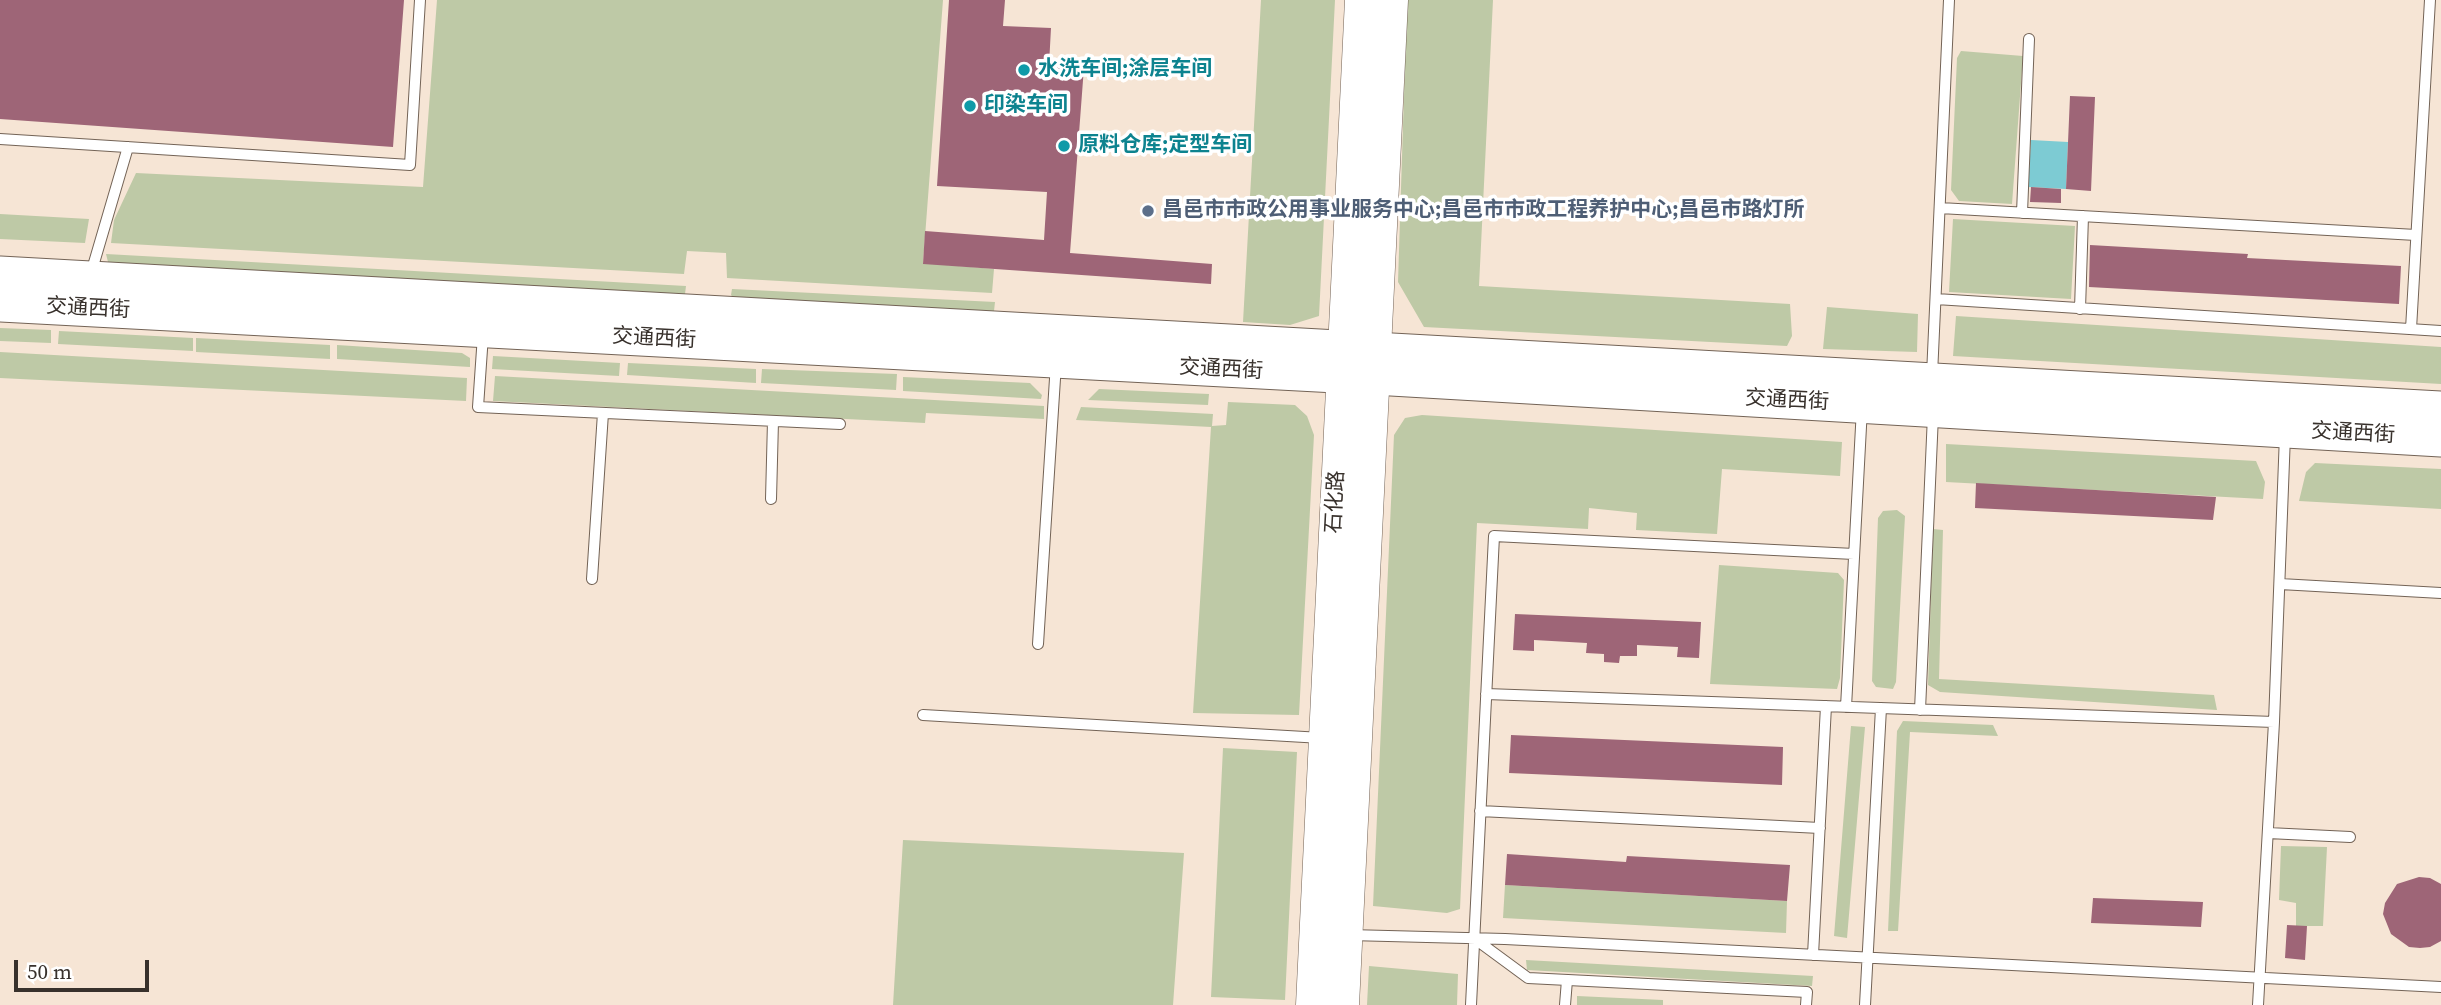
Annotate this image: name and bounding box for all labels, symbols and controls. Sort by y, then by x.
place label: 水洗车间;涂层车间 [1038,57,1212,83]
marker: 水洗车间;涂层车间 [1016,62,1032,78]
place label: 印染车间 [984,93,1068,119]
marker: 印染车间 [962,98,978,114]
place label: 原料仓库;定型车间 [1078,133,1252,159]
marker: 原料仓库;定型车间 [1056,138,1072,154]
place label: 昌邑市市政公用事业服务中心;昌邑市市政工程养护中心;昌邑市路灯所 [1162,198,1805,224]
marker: 昌邑市市政公用事业服务中心;昌邑市市政工程养护中心;昌邑市路灯所 [1140,203,1156,219]
street label: 交通西街 [45,294,131,324]
street label: 交通西街 [611,324,697,354]
street label: 交通西街 [1178,355,1264,385]
street label: 交通西街 [1744,386,1830,416]
street label: 交通西街 [2310,419,2396,449]
street label: 石化路 [1322,470,1350,534]
scale bar [18,946,152,990]
text: 50 m [27,957,72,986]

